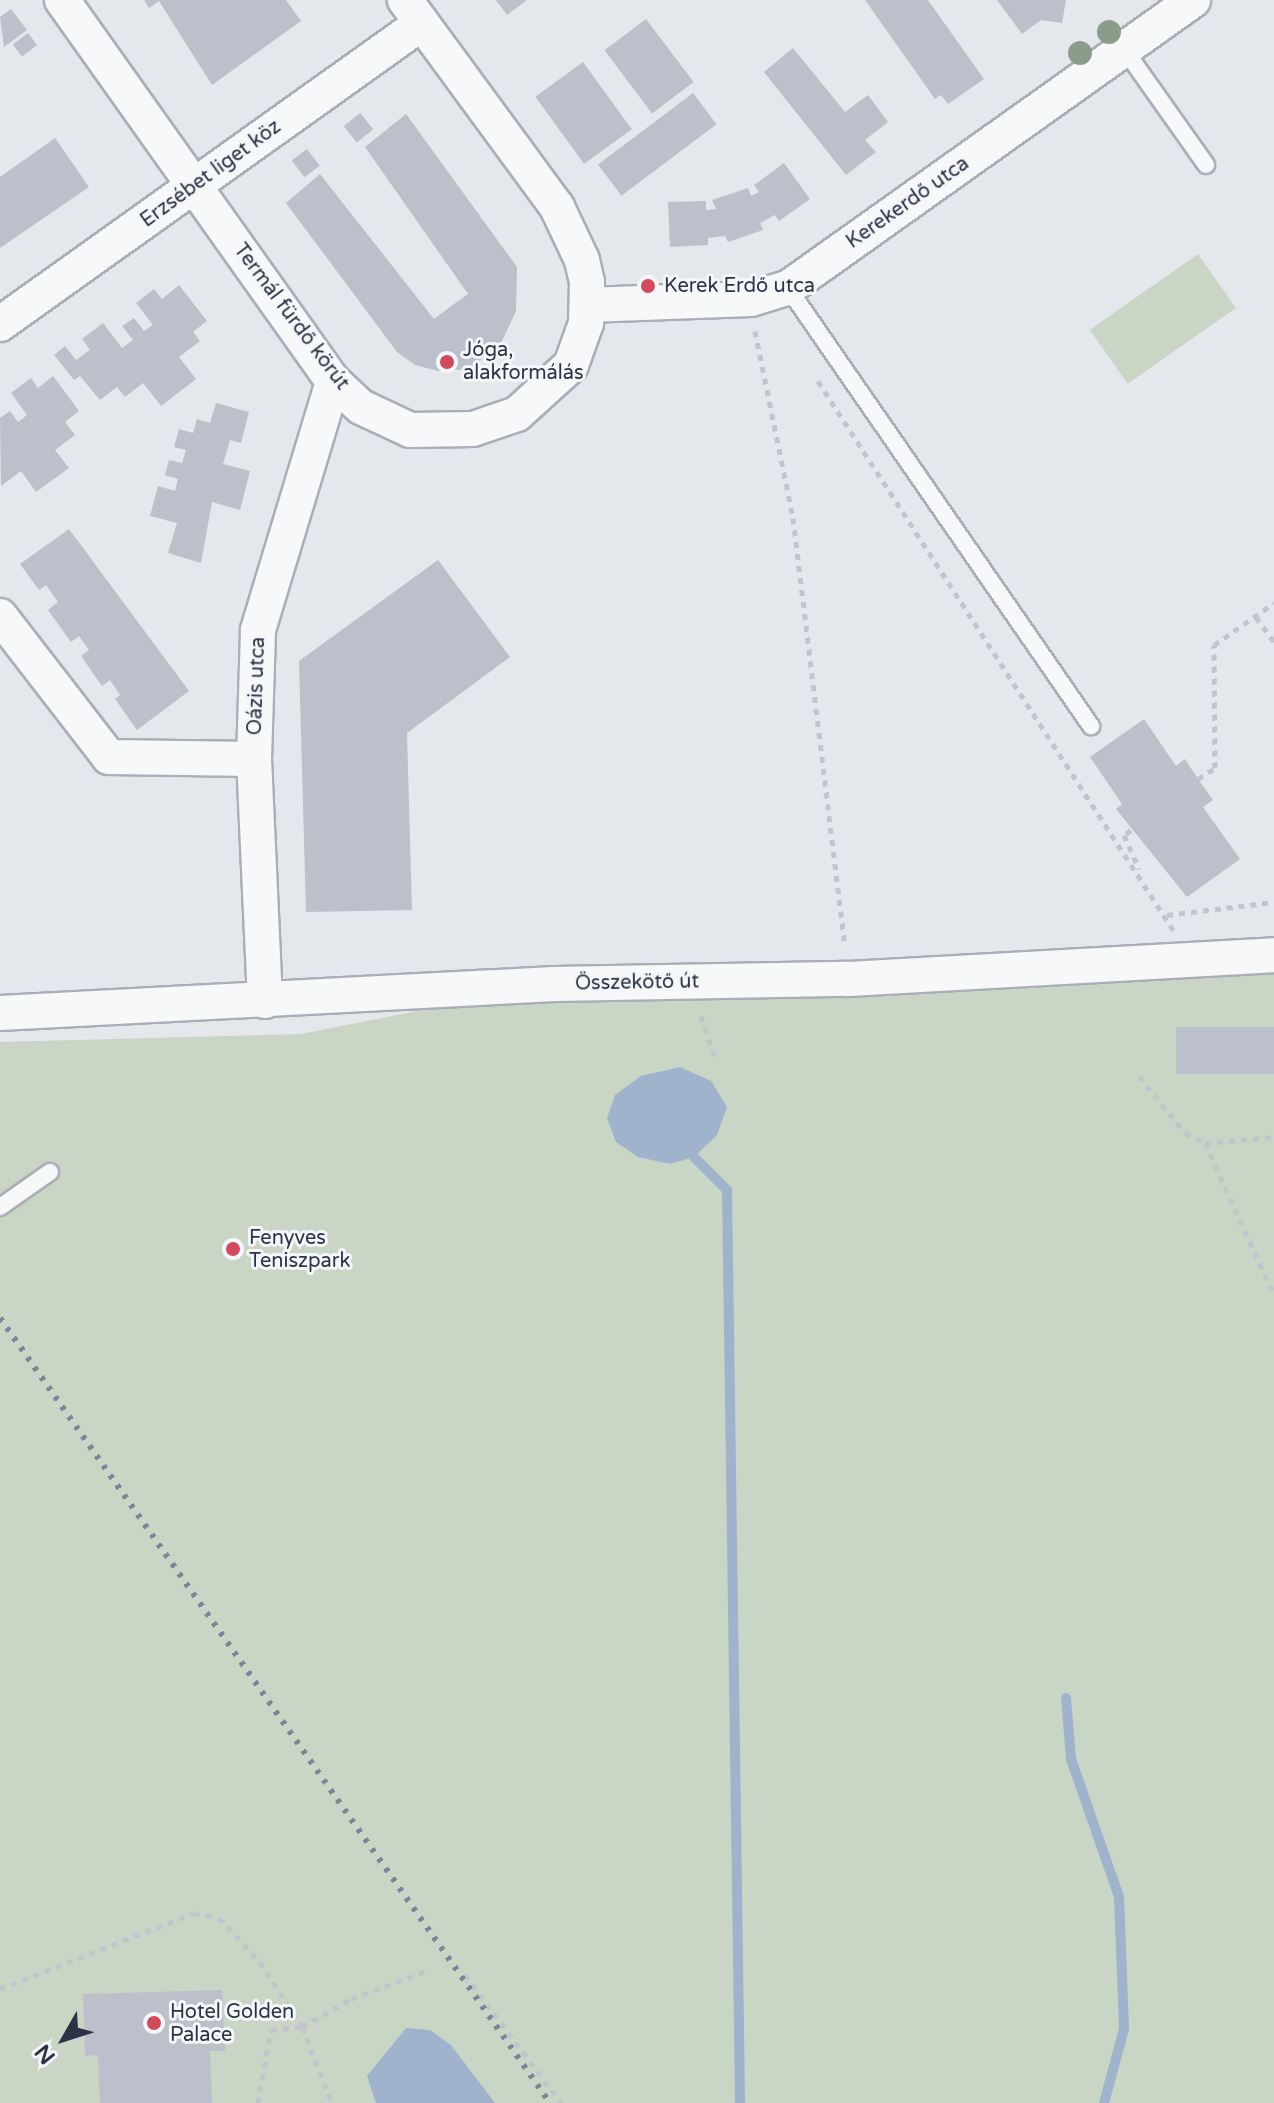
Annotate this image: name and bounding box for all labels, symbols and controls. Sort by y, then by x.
street label: Erzsébet liget köz [136,115,286,233]
street label: Kerekerdő utca [842,152,974,254]
street label: Termál fürdő körút [228,239,354,395]
place label: Kerek Erdő utca [664,274,815,298]
marker: Kerek Erdő utca [639,277,657,295]
place label: Jóga, alakformálás [463,338,584,385]
marker: Jóga, alakformálás [438,353,456,371]
street label: Oázis utca [243,636,271,736]
street label: Összekötő út [575,970,699,996]
place label: Fenyves Teniszpark [249,1226,350,1273]
marker: Fenyves Teniszpark [224,1240,242,1258]
north arrow [24,1999,104,2079]
place label: Hotel Golden Palace [170,2000,294,2047]
marker: Hotel Golden Palace [145,2014,163,2032]
text: N [30,2039,61,2069]

